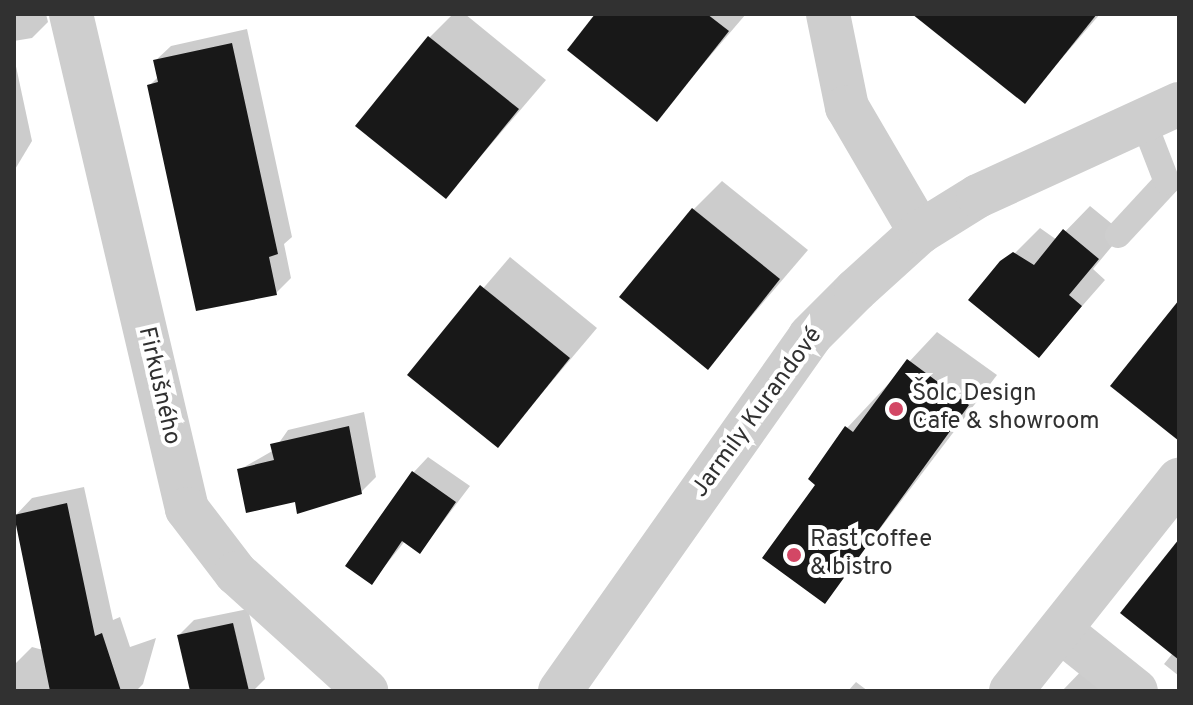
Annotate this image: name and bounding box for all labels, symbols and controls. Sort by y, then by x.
street label: Jarmily Kurandové [687,322,829,504]
street label: Firkušného [130,324,186,448]
place label: Šolc Design Cafe & showroom [912,381,1100,437]
marker: Šolc Design Cafe & showroom [887,400,905,418]
place label: Rast coffee & bistro [810,527,932,583]
marker: Rast coffee & bistro [785,546,803,564]

